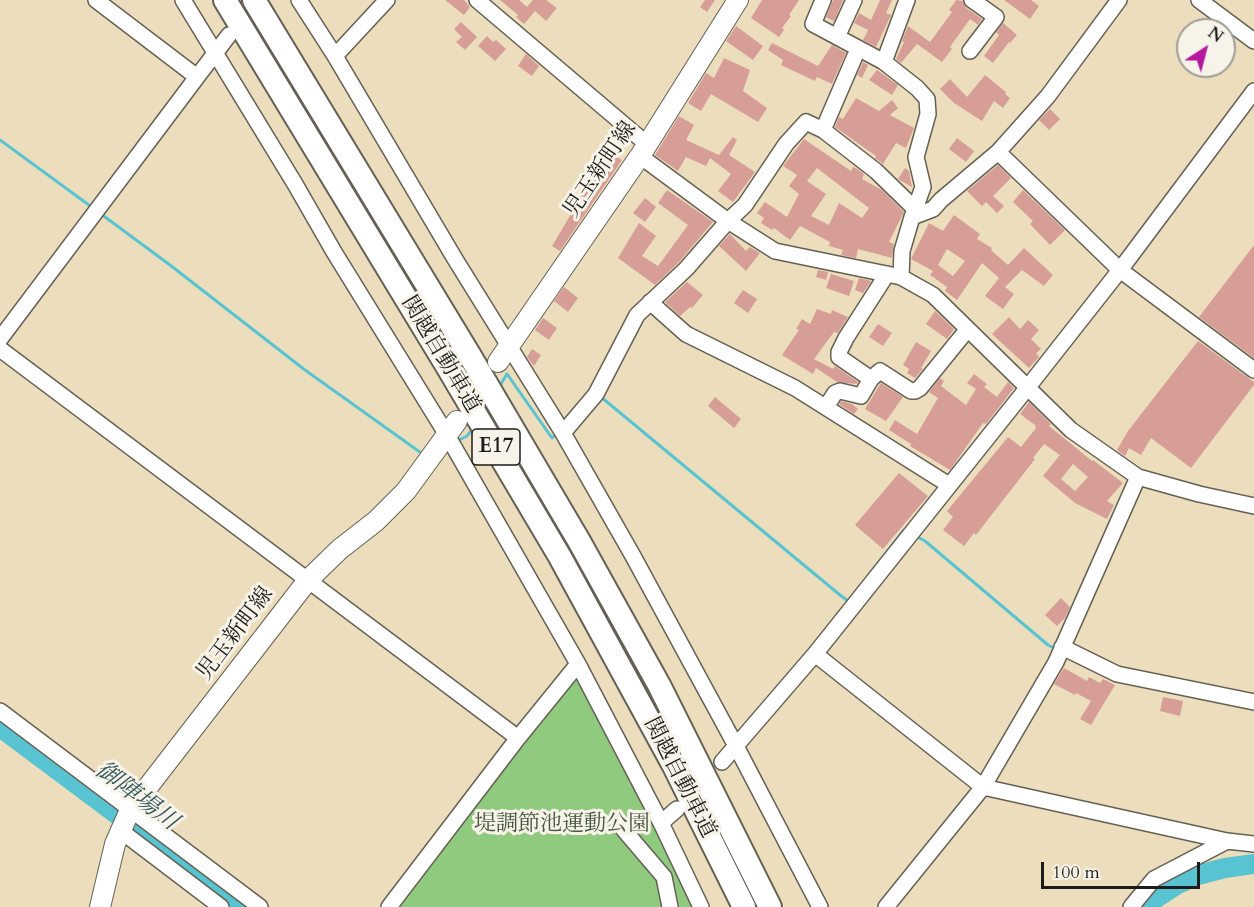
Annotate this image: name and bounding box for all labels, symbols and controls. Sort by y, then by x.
north arrow [1176,18,1236,78]
text: N [1203,22,1227,48]
street label: 児玉新町線 [559,117,643,223]
street label: 関越自動車道 [395,292,485,418]
road number: E17 [472,429,520,465]
street label: 児玉新町線 [192,582,280,686]
street label: 関越自動車道 [637,713,721,843]
water label: 御陣場川 [89,757,183,837]
park label: 堤調節池運動公園 [474,812,650,838]
scale bar [1044,850,1203,888]
text: 100 m [1052,860,1100,885]

